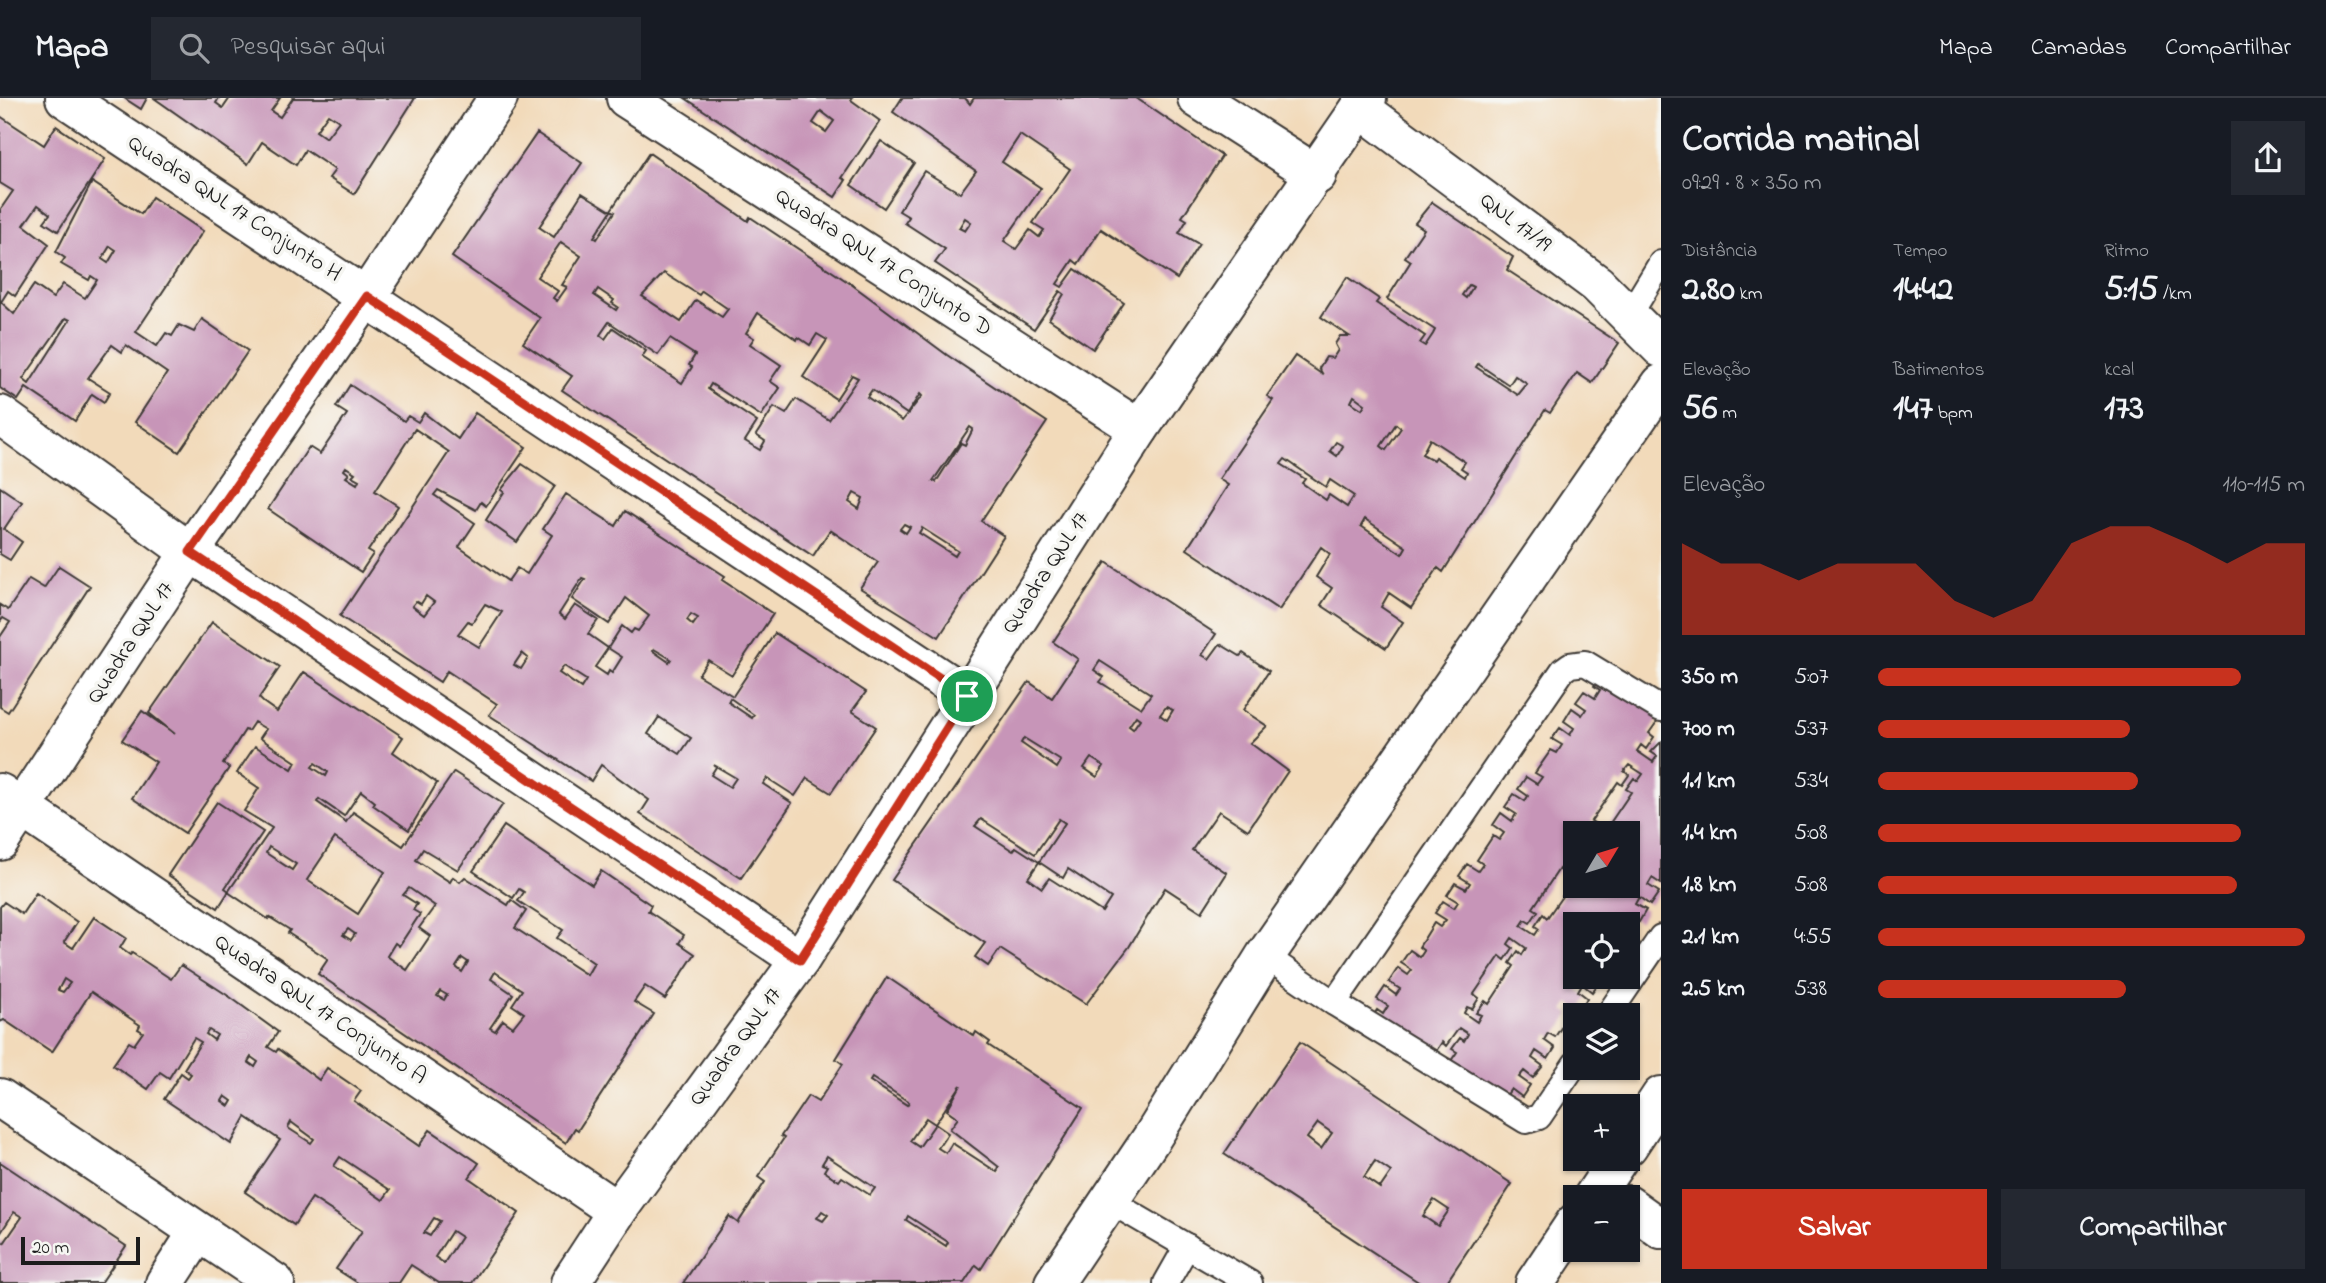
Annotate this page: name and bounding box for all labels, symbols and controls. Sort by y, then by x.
search box [151,17,641,80]
text: Mapa [35,24,109,72]
icon: search [175,29,213,67]
text: Pesquisar aqui [231,29,385,67]
text: Mapa [1939,31,1993,66]
text: Camadas [2031,31,2127,66]
text: Compartilhar [2165,31,2291,66]
text: Corrida matinal [1682,113,1920,169]
button: share [2231,121,2305,195]
street label: Quadra QNL 17 Conjunto H [120,127,348,291]
text: 09:29 · 8 × 350 m [1682,167,1822,200]
street label: Quadra QNL 17 Conjunto D [768,180,998,346]
street label: QNL 17/19 [1472,185,1558,261]
text: Distância [1682,238,1757,265]
text: Tempo [1893,238,1947,265]
text: Ritmo [2104,238,2149,265]
text: 2.80 [1682,265,1735,316]
text: 14:42 [1893,265,1953,316]
text: 5:15 [2104,265,2158,316]
text: km [1735,281,1763,308]
text: /km [2158,281,2192,308]
text: Elevação [1682,357,1751,384]
text: Batimentos [1893,357,1984,384]
text: kcal [2104,357,2134,384]
text: 56 [1682,384,1717,435]
text: 147 [1893,384,1933,435]
text: 173 [2104,384,2144,435]
text: m [1717,400,1737,427]
text: bpm [1933,400,1973,427]
text: Elevação [1682,469,1765,502]
text: 110–115 m [2222,469,2305,502]
street label: Quadra QNL 17 [994,505,1098,641]
street label: Quadra QNL 17 [79,575,183,711]
text: 350 m [1682,661,1738,694]
text: 5:07 [1794,661,1829,694]
pin [937,666,997,726]
icon: arrive [948,677,986,715]
text: 700 m [1682,713,1735,746]
text: 5:37 [1794,713,1828,746]
text: 1.1 km [1682,765,1735,798]
text: 5:34 [1794,765,1828,798]
text: 1.4 km [1682,817,1737,850]
text: 5:08 [1794,817,1828,850]
north arrow [1563,821,1640,898]
map controls [1563,821,1640,1262]
text: 1.8 km [1682,869,1736,902]
text: 5:08 [1794,869,1828,902]
button: locate [1563,912,1640,989]
text: 2.1 km [1682,921,1739,954]
text: 4:55 [1794,921,1832,954]
street label: Quadra QNL 17 Conjunto A [207,926,433,1094]
text: 2.5 km [1682,973,1745,1006]
text: 5:38 [1794,973,1827,1006]
street label: Quadra QNL 17 [682,980,791,1113]
button: layers [1563,1003,1640,1080]
button: + [1563,1094,1640,1171]
button: − [1563,1185,1640,1262]
button: Salvar [1682,1189,1987,1269]
button: Compartilhar [2001,1189,2305,1269]
scale bar [21,1234,140,1266]
text: 20 m [32,1235,69,1262]

